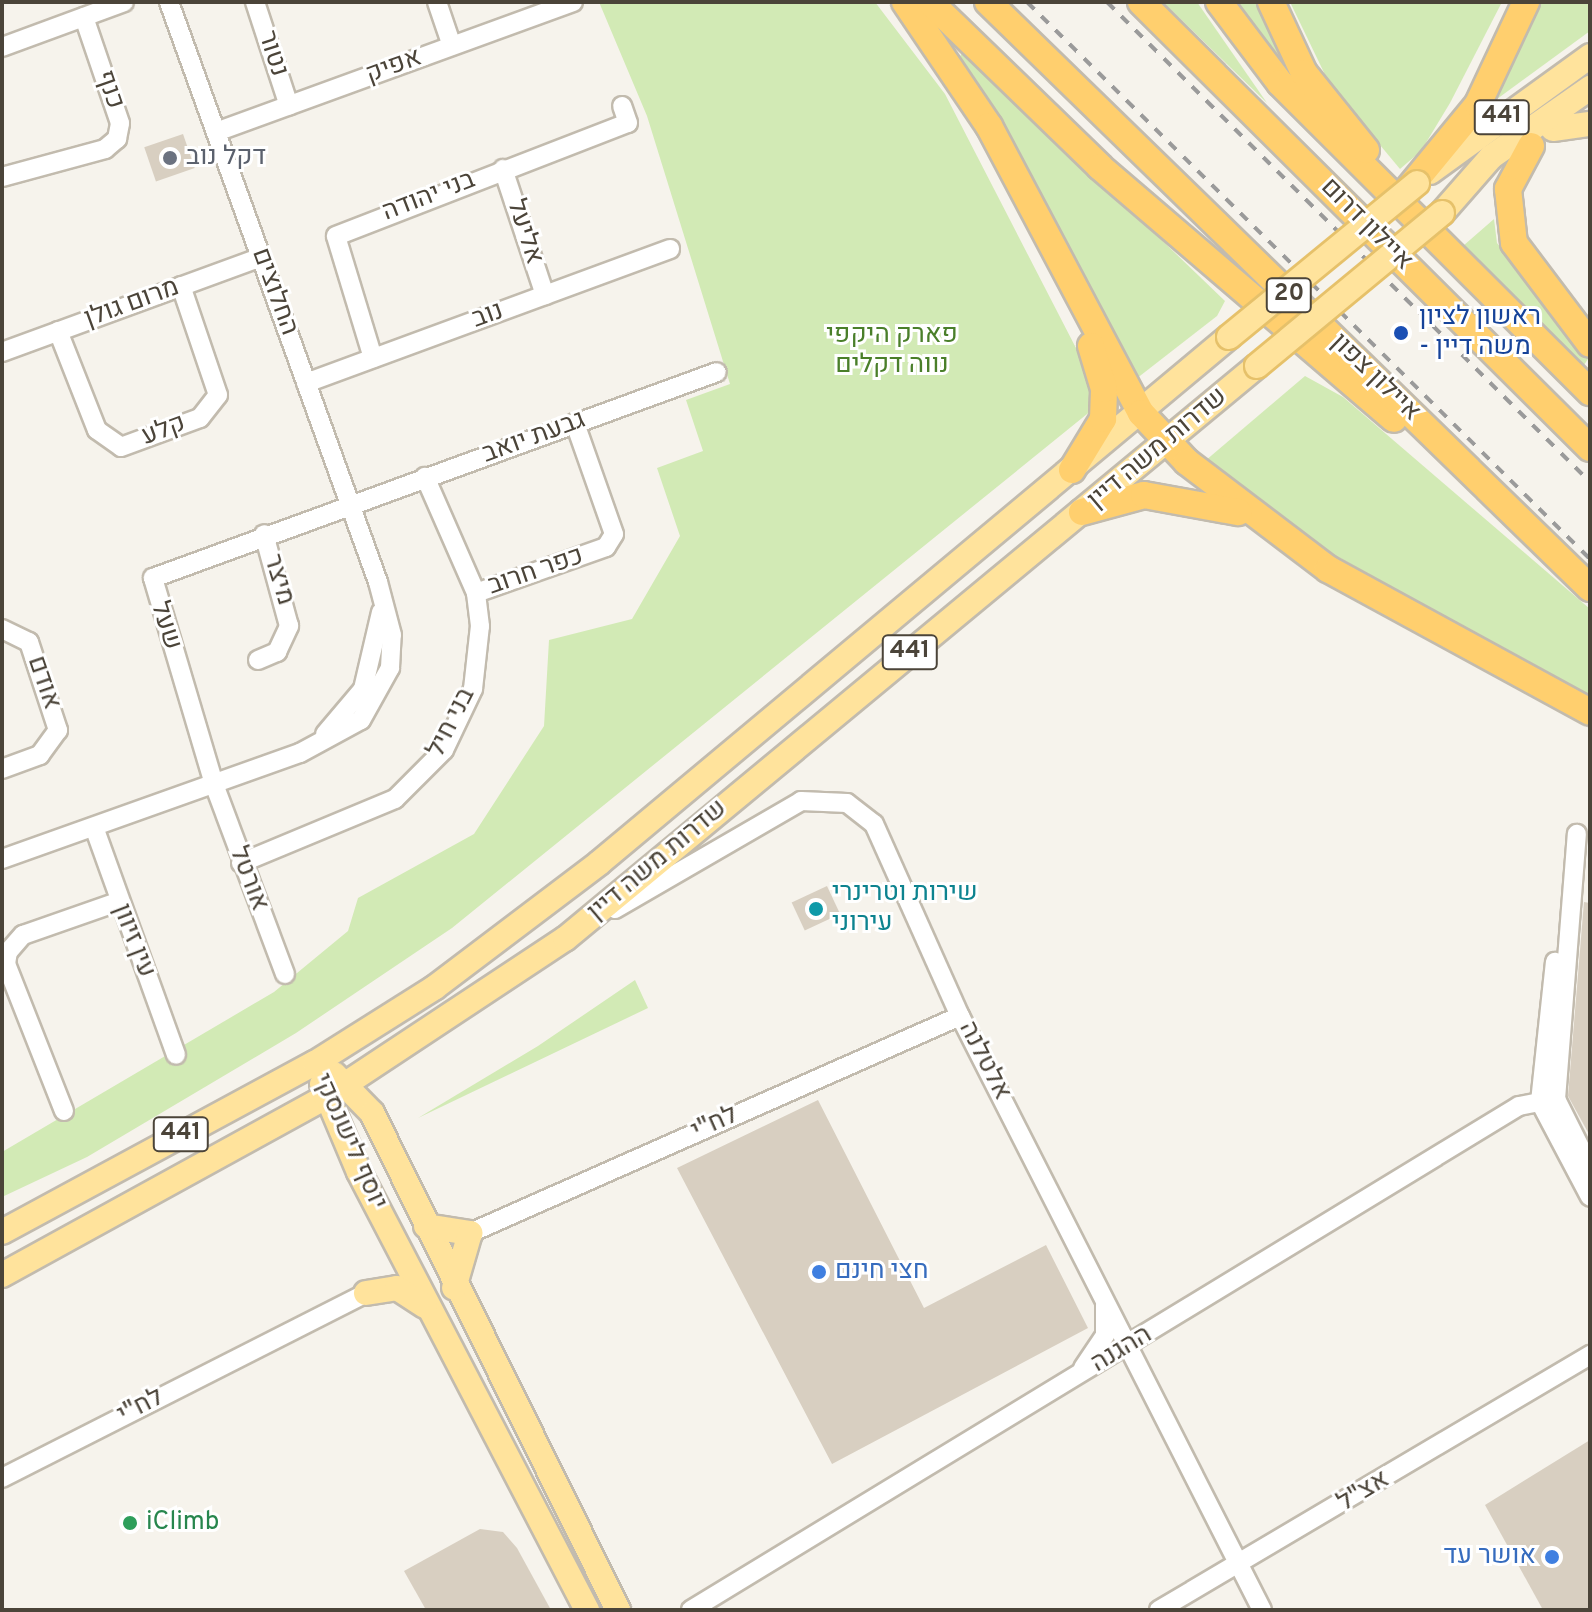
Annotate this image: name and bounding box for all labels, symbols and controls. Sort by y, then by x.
street label: נטור [250,27,294,81]
street label: אפיק [362,43,426,91]
street label: כנף [88,67,130,113]
road number: 441 [1472,97,1532,137]
place label: דקל נוב [186,142,266,174]
marker: דקל נוב [161,149,179,167]
street label: בני יהודה [378,165,480,229]
street label: איילון דרום [1313,172,1419,278]
street label: אליעל [499,196,549,268]
street label: החלוצים [244,244,304,340]
street label: מרום גולן [81,273,183,335]
road number: 20 [1265,275,1313,315]
street label: נוב [468,296,508,336]
place label: ראשון לציון - משה דיין [1419,302,1541,364]
park label: פארק היקפי נווה דקלים [826,320,958,382]
marker: ראשון לציון - משה דיין [1390,322,1412,344]
street label: איילון צפון [1324,328,1426,428]
street label: שדרות משה דיין [1082,382,1234,516]
street label: גבעת יואב [478,405,590,471]
street label: קלע [138,409,190,453]
street label: כפר חרוב [484,541,588,603]
street label: מיצר [256,551,300,609]
street label: שעל [143,598,187,654]
road number: 441 [880,632,940,672]
street label: אודם [19,652,67,714]
street label: בני חיל [421,683,483,763]
street label: שדרות משה דיין [582,794,734,928]
street label: אורטל [222,842,274,916]
place label: שירות וטרינרי עירוני [832,878,978,940]
street label: עין זיוון [105,900,161,982]
marker: שירות וטרינרי עירוני [807,900,825,918]
street label: אלטלנה [951,1016,1017,1106]
street label: יוסף לישנסקי [305,1069,393,1215]
street label: לח"י [687,1100,743,1148]
road number: 441 [151,1114,211,1154]
place label: חצי חינם [835,1256,929,1288]
marker: חצי חינם [810,1263,828,1281]
street label: ההגנה [1086,1320,1158,1380]
street label: לח"י [113,1382,169,1432]
street label: אצ"ל [1333,1465,1395,1519]
place label: iClimb [146,1507,219,1539]
marker: iClimb [121,1514,139,1532]
place label: אושר עד [1444,1541,1536,1573]
marker: אושר עד [1543,1548,1561,1566]

